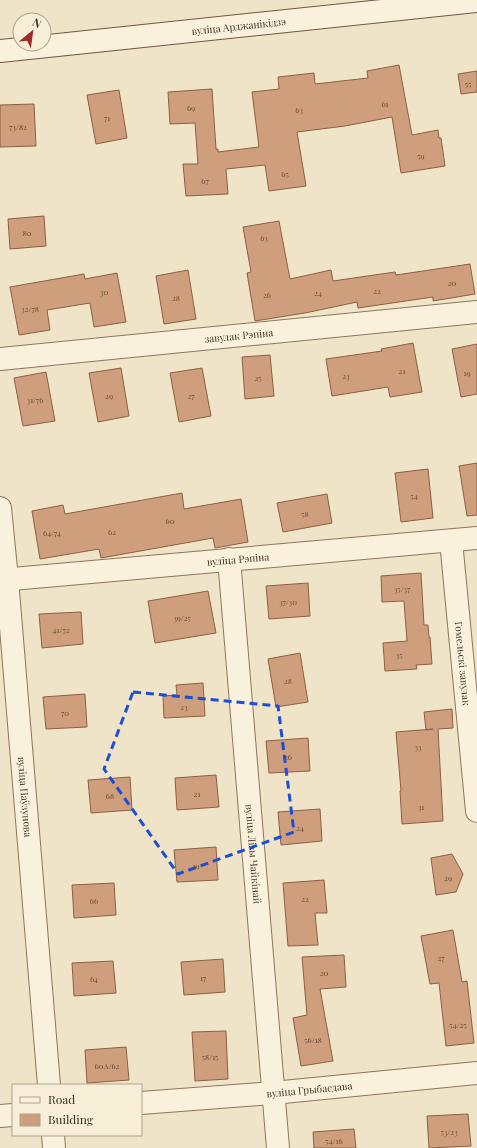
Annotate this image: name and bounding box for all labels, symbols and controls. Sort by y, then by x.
north arrow [12,12,52,52]
text: N [30,14,44,31]
street label: вуліца Арджанікідзэ [191,14,287,38]
house number: 55 [465,78,471,89]
house number: 61 [381,98,389,109]
house number: 69 [187,102,195,113]
house number: 63 [295,104,303,115]
house number: 71 [104,112,110,123]
house number: 73/82 [9,121,27,132]
house number: 59 [417,150,425,161]
house number: 65 [281,168,289,179]
house number: 67 [201,175,209,186]
house number: 80 [23,227,32,238]
house number: 63 [260,232,268,243]
house number: 20 [448,277,457,288]
house number: 22 [373,285,381,296]
house number: 30 [100,286,108,297]
house number: 24 [314,287,322,298]
house number: 26 [263,289,271,300]
house number: 28 [172,292,180,303]
house number: 32/78 [21,303,39,314]
street label: завулак Рэпіна [204,325,274,346]
house number: 21 [399,365,405,376]
house number: 19 [463,367,471,378]
house number: 23 [342,370,350,381]
house number: 25 [254,372,262,383]
house number: 29 [105,390,113,401]
house number: 27 [187,390,195,401]
house number: 31/76 [27,394,43,405]
house number: 54 [410,490,418,501]
house number: 58 [301,508,309,519]
house number: 60 [166,515,175,526]
house number: 62 [108,526,116,537]
house number: 64/74 [43,527,61,538]
street label: вуліца Рэпіна [206,549,270,569]
house number: 35/37 [394,583,411,594]
house number: 37/30 [279,596,297,607]
house number: 39/25 [173,612,191,623]
street label: Гомельскі завулак [452,621,474,706]
house number: 41/72 [53,624,70,635]
house number: 35 [396,649,402,660]
house number: 28 [284,675,292,686]
house number: 23 [180,701,188,712]
house number: 70 [61,707,69,718]
house number: 33 [414,741,422,752]
house number: 26 [284,751,292,762]
street label: вуліца Паўзунова [15,756,35,838]
house number: 21 [194,788,200,799]
house number: 68 [106,790,114,801]
house number: 31 [418,801,424,812]
street label: вуліца Лізы Чайкінай [242,804,265,904]
house number: 24 [296,822,304,833]
house number: 19 [192,860,200,871]
house number: 29 [444,872,452,883]
house number: 22 [301,893,309,904]
house number: 66 [90,895,98,906]
house number: 27 [437,952,445,963]
house number: 20 [320,967,329,978]
house number: 17 [200,972,207,983]
house number: 64 [90,973,98,984]
house number: 54/25 [449,1019,467,1030]
house number: 56/18 [304,1034,322,1045]
house number: 58/15 [202,1051,218,1062]
house number: 60А/62 [95,1060,120,1071]
street label: вуліца Грыбаедава [266,1078,353,1100]
legend [12,1084,142,1136]
text: Road [48,1091,75,1107]
text: Building [48,1111,94,1127]
house number: 53/23 [440,1126,458,1137]
house number: 54/16 [325,1135,343,1146]

